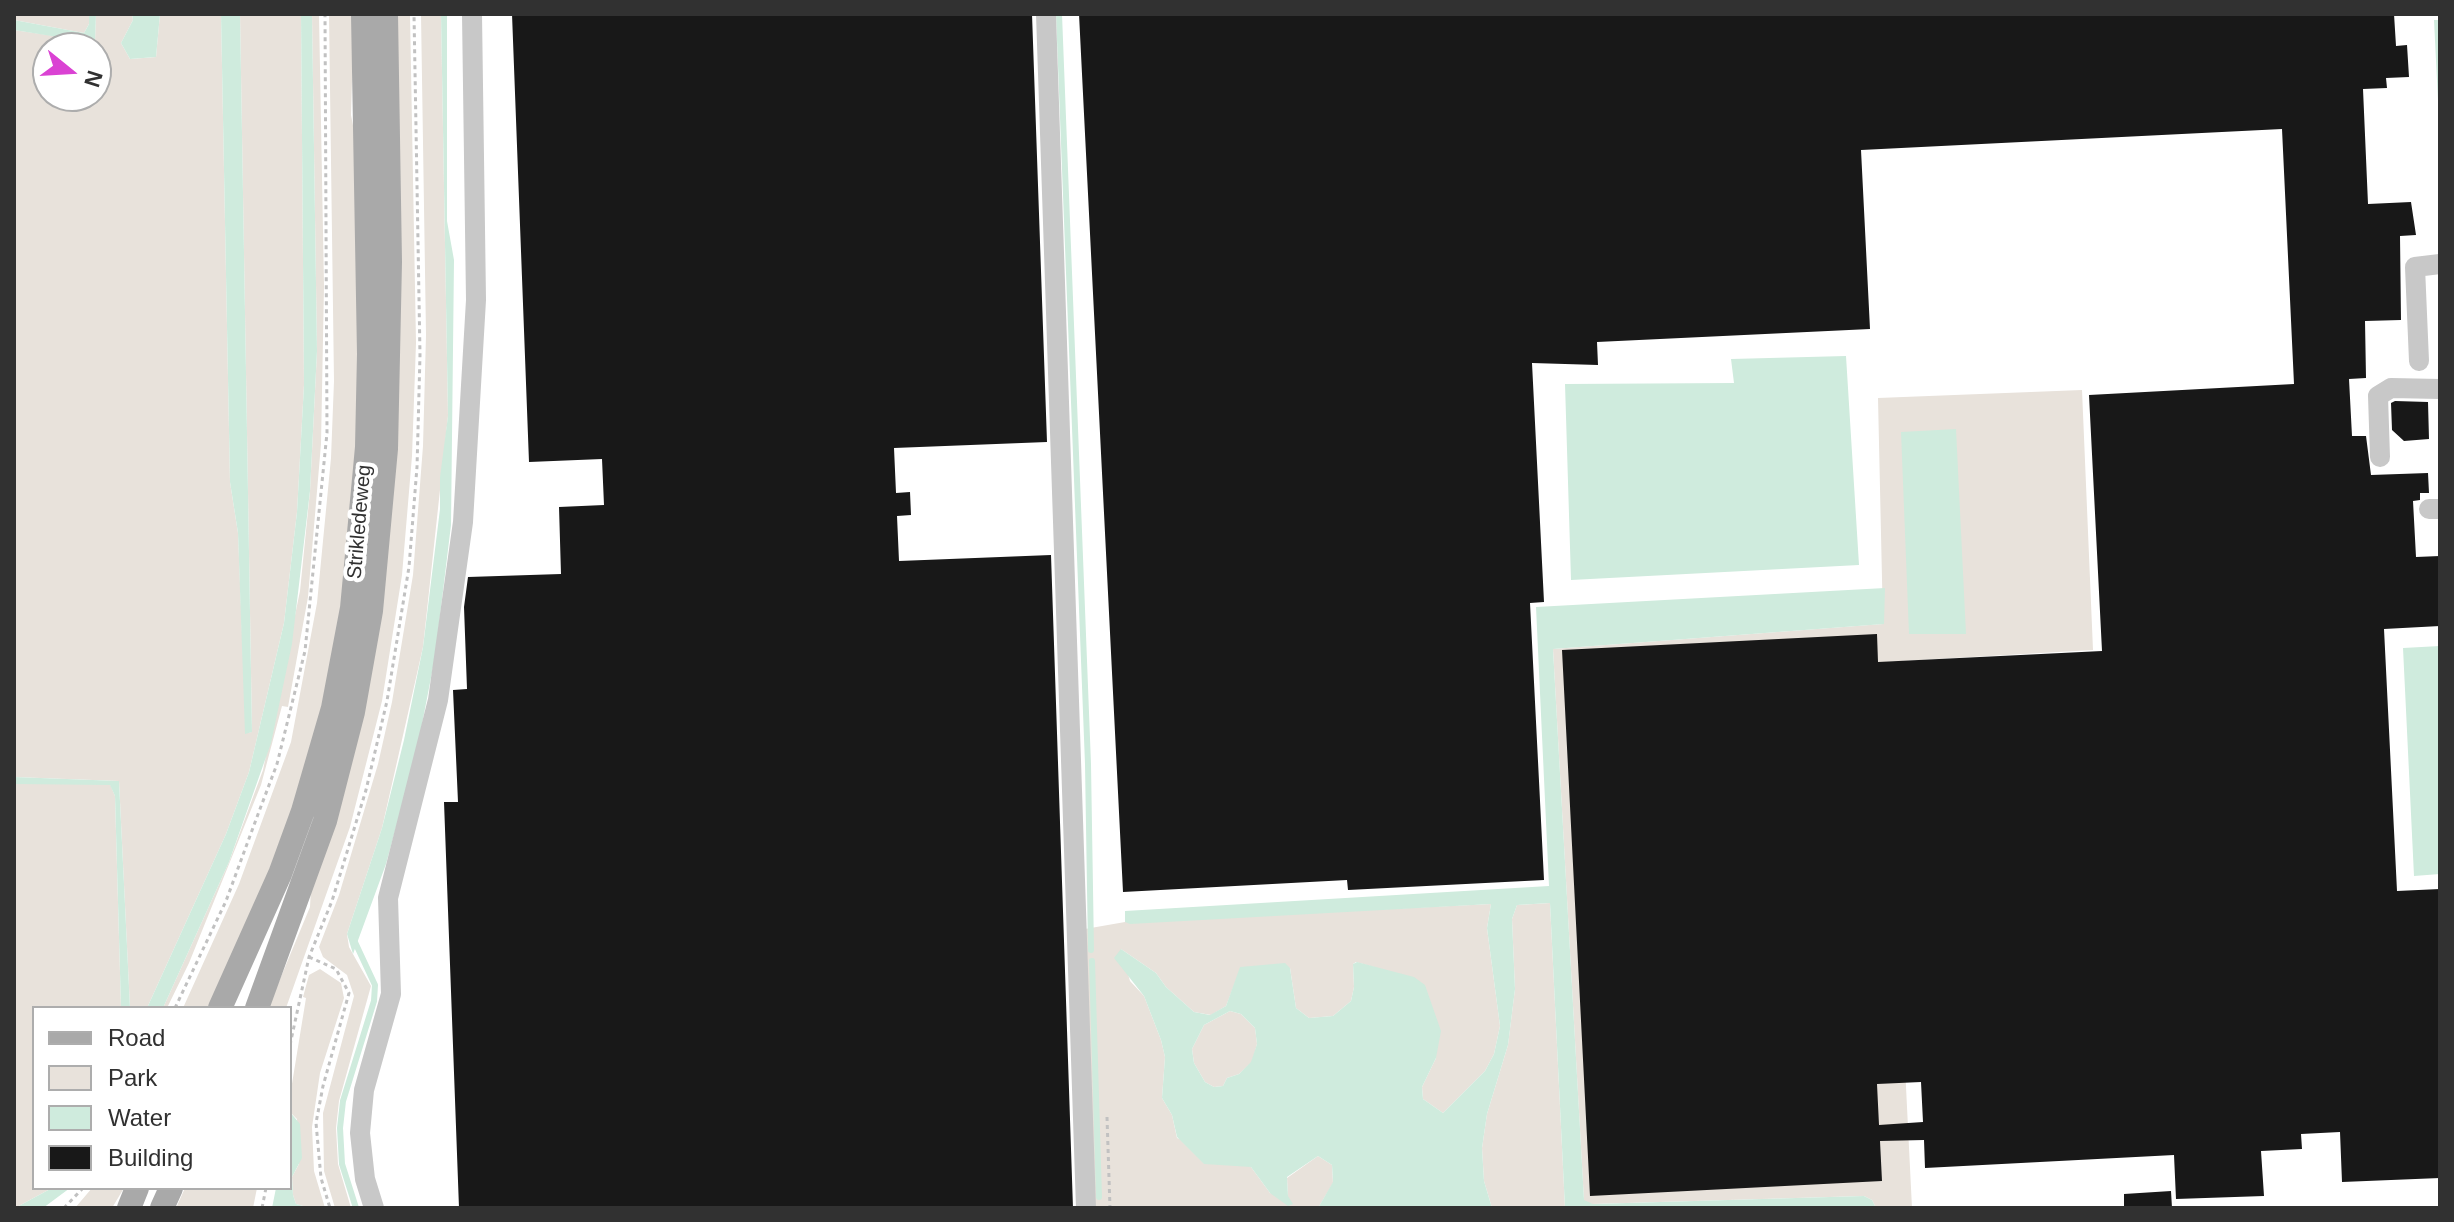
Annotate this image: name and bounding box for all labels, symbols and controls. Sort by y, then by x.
north arrow [32,32,112,112]
text: N [79,68,108,90]
street label: Strikledeweg [343,464,377,580]
legend [32,1006,292,1190]
text: Road [108,1024,165,1051]
text: Park [108,1064,157,1091]
text: Water [108,1104,171,1131]
text: Building [108,1144,193,1171]

